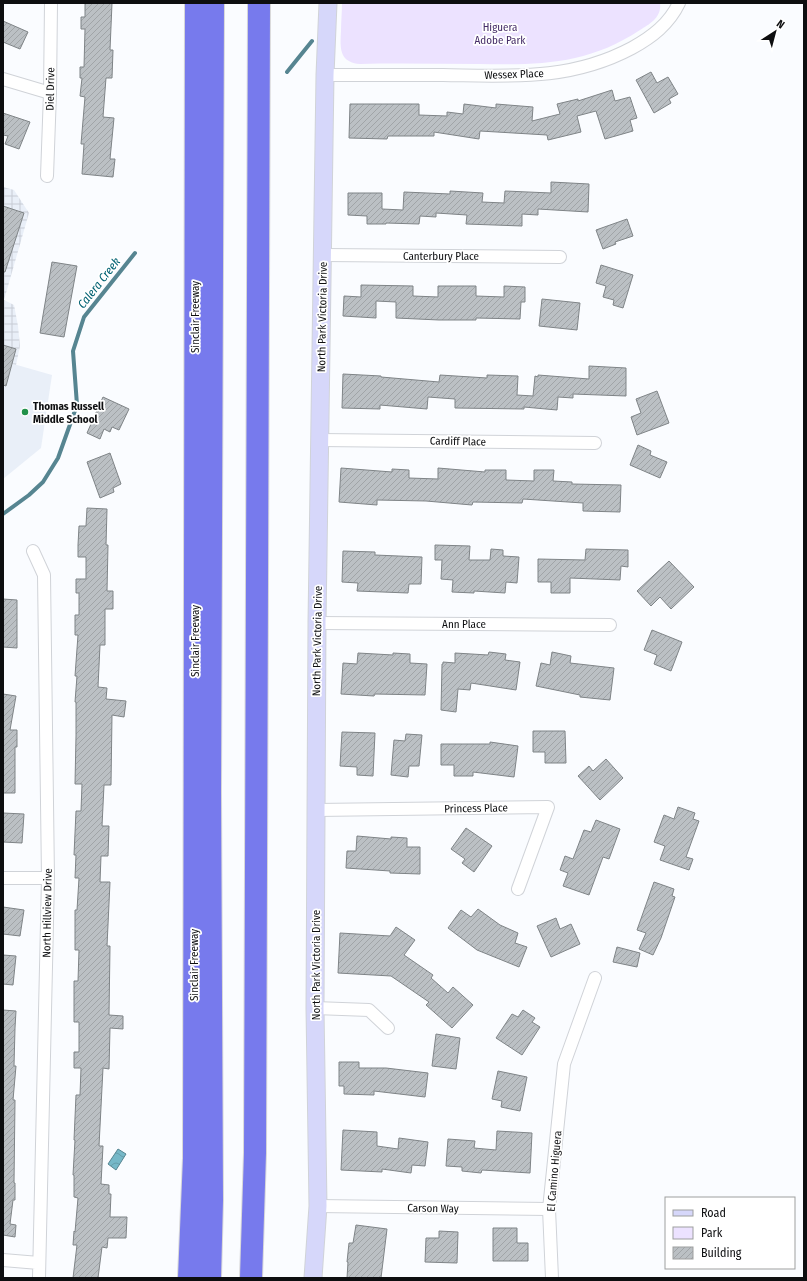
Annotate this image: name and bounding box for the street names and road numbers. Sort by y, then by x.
street label: Diel Drive [44,67,57,111]
street label: Wessex Place [484,67,544,82]
street label: Canterbury Place [403,250,479,263]
street label: North Park Victoria Drive [315,262,330,372]
street label: Sinclair Freeway [189,281,202,353]
street label: Cardiff Place [430,435,486,448]
street label: North Park Victoria Drive [310,586,325,696]
street label: Sinclair Freeway [189,605,202,677]
street label: Ann Place [442,618,486,631]
street label: Princess Place [444,801,508,816]
street label: North Hillview Drive [40,868,55,958]
street label: North Park Victoria Drive [310,910,323,1020]
street label: Sinclair Freeway [188,929,201,1001]
street label: El Camino Higuera [544,1130,565,1212]
street label: Carson Way [407,1202,459,1215]

